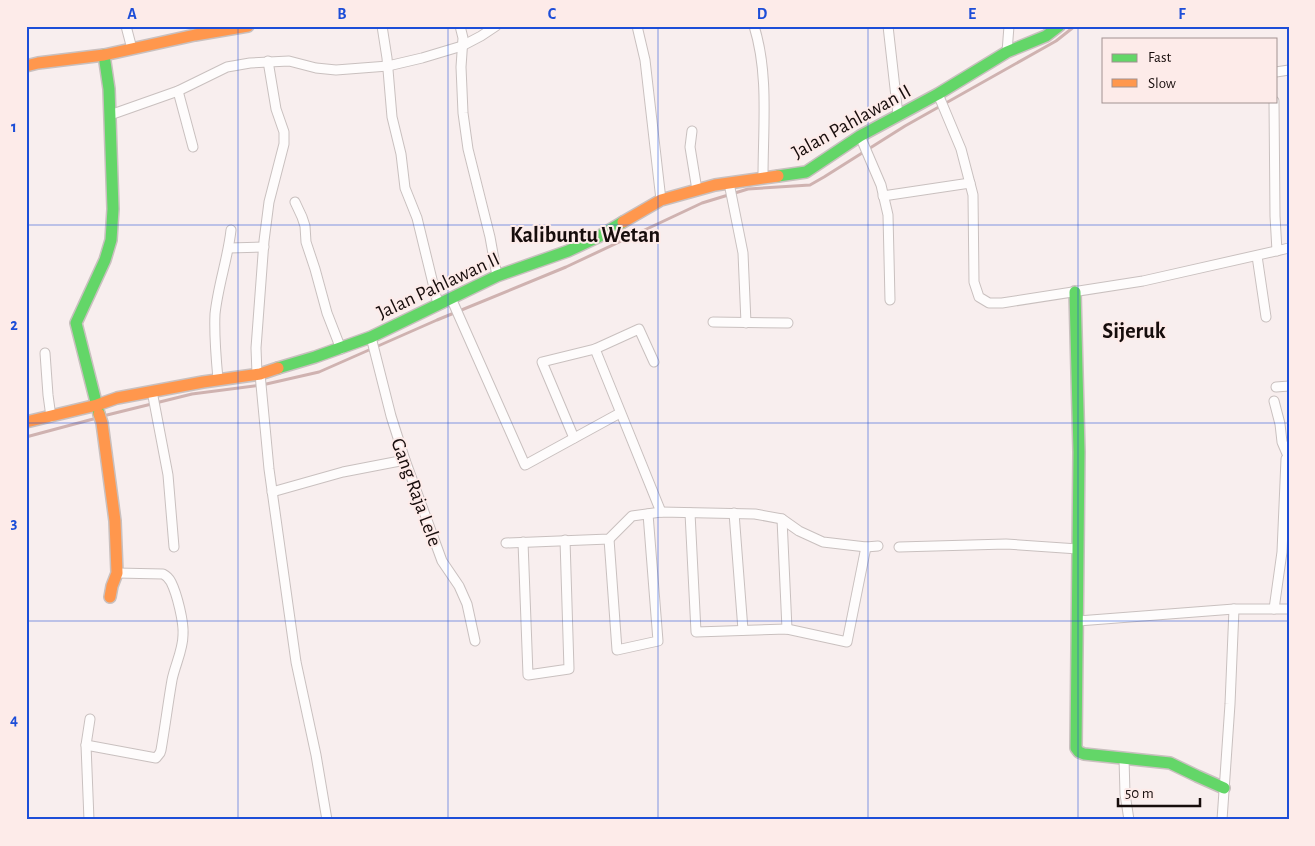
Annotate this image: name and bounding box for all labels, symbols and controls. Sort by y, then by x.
text: A [127,6,137,22]
text: B [337,6,347,22]
text: C [548,6,557,22]
text: D [757,6,768,22]
text: E [968,6,976,22]
text: F [1178,6,1186,22]
legend [1102,38,1278,102]
text: Fast [1148,50,1172,65]
text: Slow [1148,76,1176,91]
street label: Jalan Pahlawan II [789,81,914,163]
text: 1 [11,119,17,135]
district label: Kalibuntu Wetan [510,224,660,246]
street label: Jalan Pahlawan II [374,249,503,323]
text: 2 [10,317,18,333]
district label: Sijeruk [1102,320,1166,343]
street label: Gang Raja Lele [387,436,445,549]
text: 3 [11,515,18,531]
text: 4 [10,712,18,728]
scale bar [1118,776,1200,808]
text: 50 m [1125,786,1154,801]

